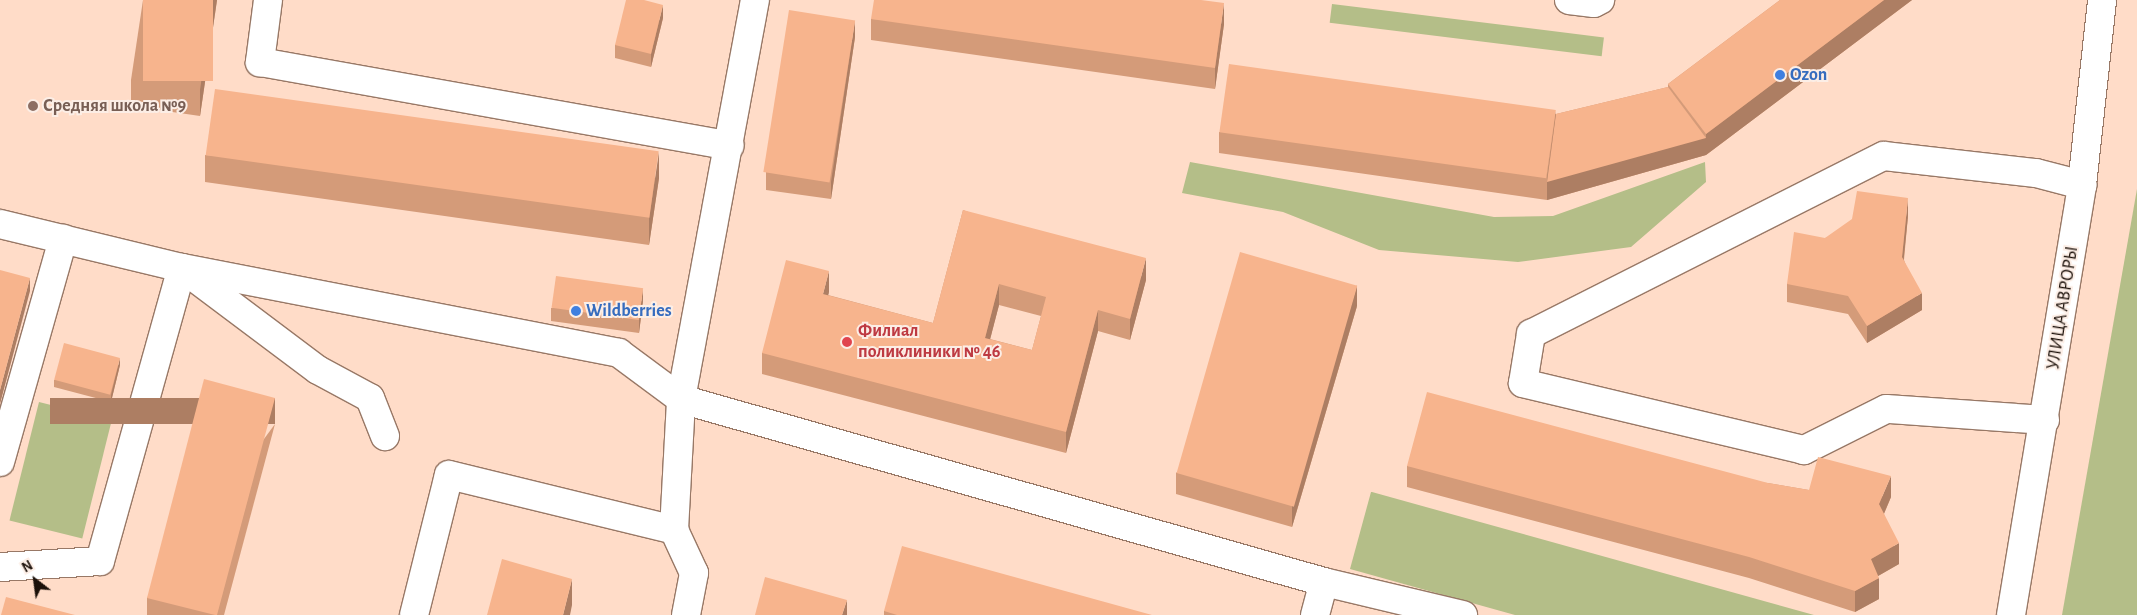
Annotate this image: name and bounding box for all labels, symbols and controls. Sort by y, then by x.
place label: Ozon [1790,64,1827,86]
marker: Ozon [1774,69,1786,81]
place label: Средняя школа №9 [43,95,186,117]
marker: Средняя школа №9 [27,100,39,112]
street label: УЛИЦА АВРОРЫ [2043,245,2083,371]
place label: Wildberries [586,300,672,322]
marker: Wildberries [570,305,582,317]
place label: Филиал поликлиники № 46 [858,321,1000,364]
marker: Филиал поликлиники № 46 [840,335,854,349]
north arrow [10,555,60,605]
text: N [20,559,35,576]

